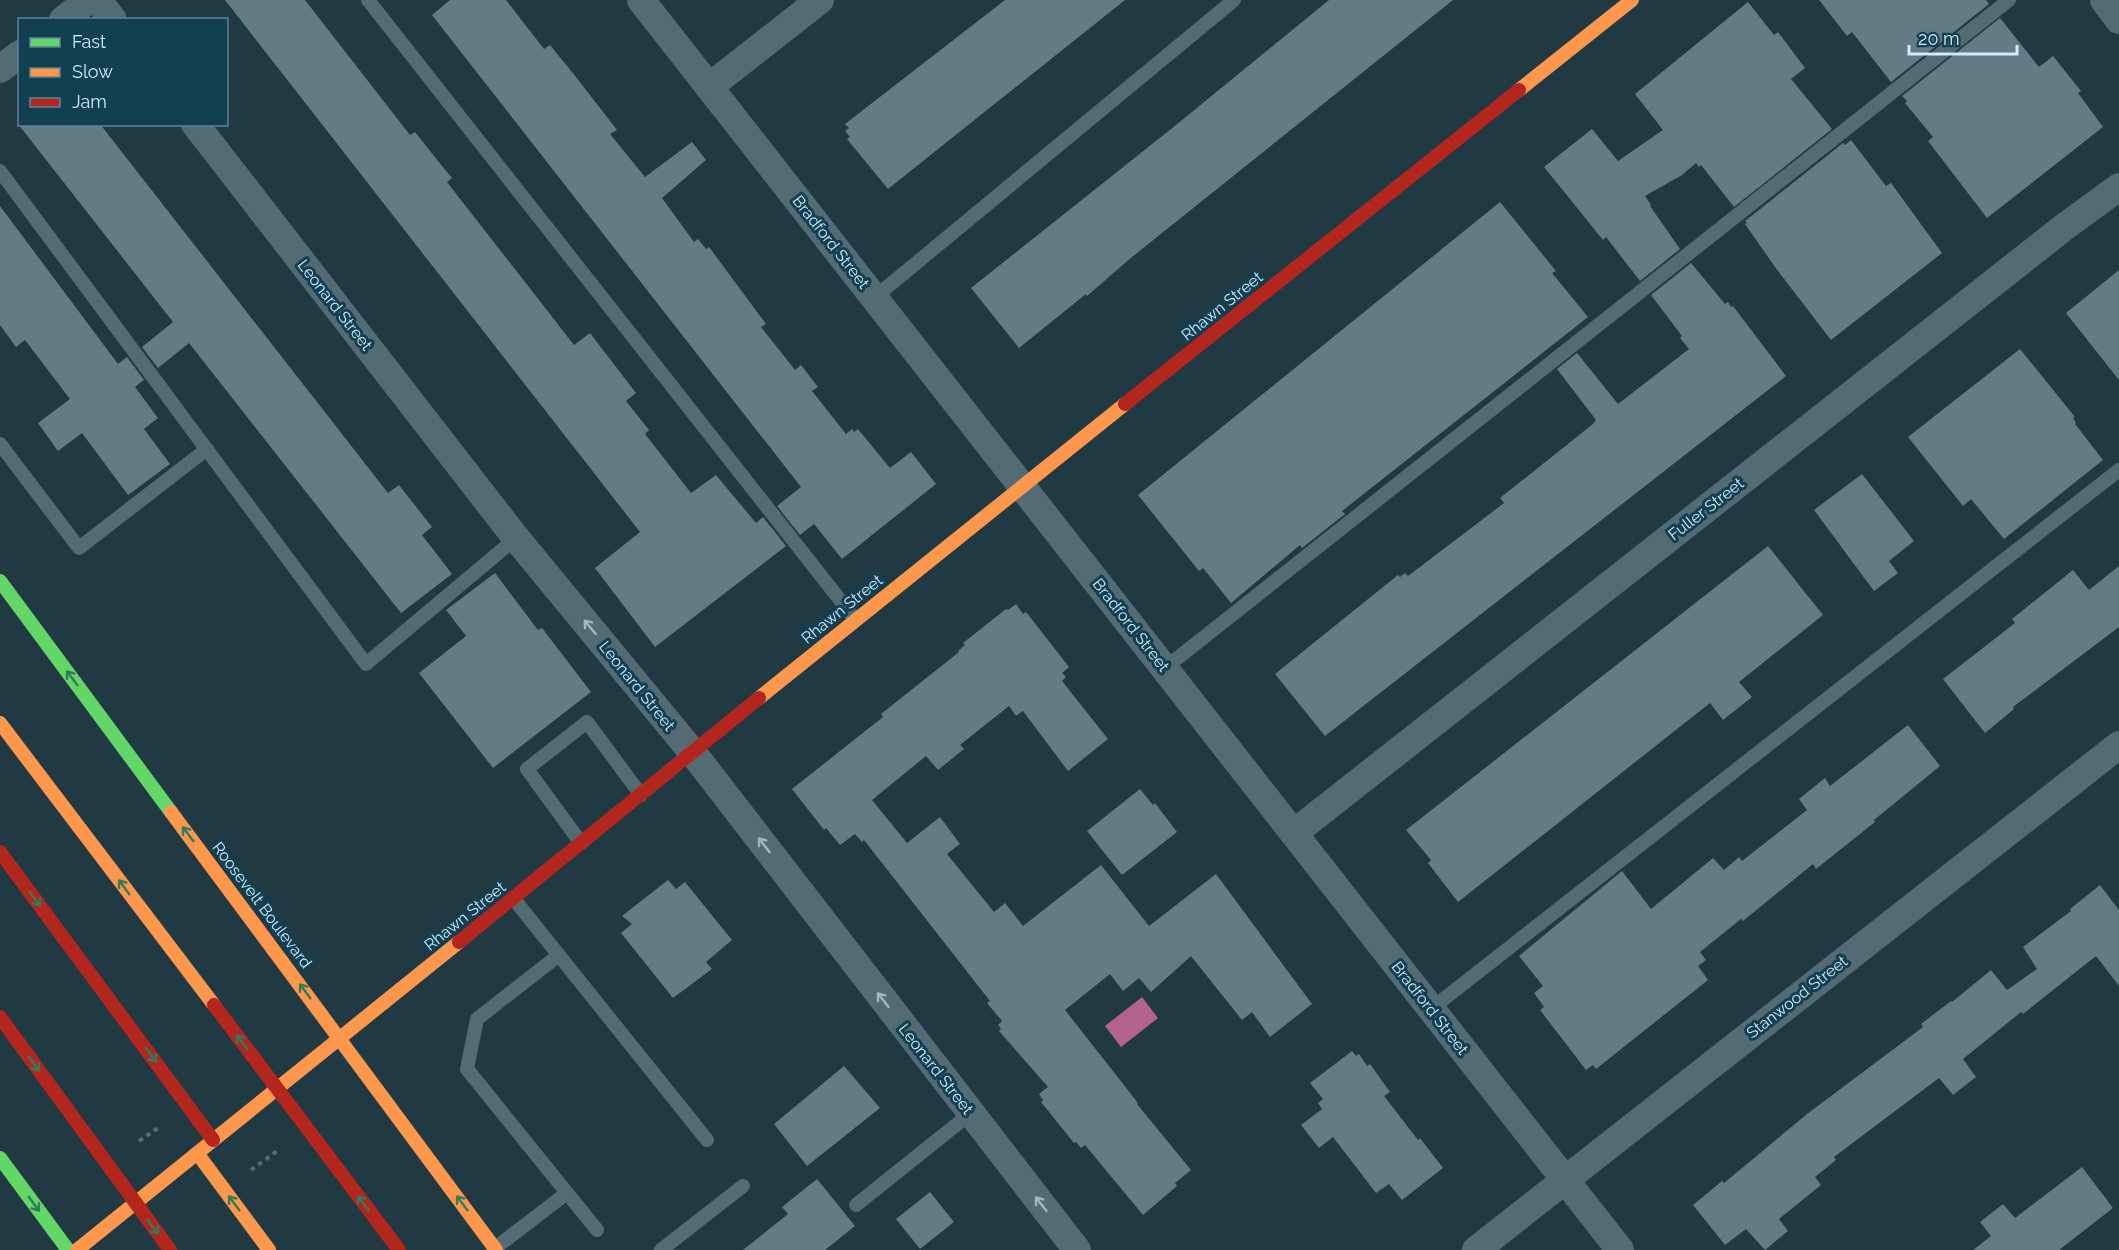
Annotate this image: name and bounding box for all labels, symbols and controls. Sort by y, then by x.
legend [18,18,228,126]
scale bar [1909,18,2017,56]
text: 20 m [1918,28,1960,49]
text: Fast [72,31,106,52]
text: Slow [72,61,113,82]
text: Jam [72,91,107,112]
street label: Bradford Street [789,192,874,293]
street label: Leonard Street [294,256,377,355]
street label: Rhawn Street [1178,267,1267,345]
street label: Fuller Street [1665,473,1748,544]
street label: Rhawn Street [798,570,887,648]
street label: Bradford Street [1089,575,1174,676]
one-way arrow [583,620,596,636]
street label: Leonard Street [595,637,679,735]
one-way arrow [66,670,78,686]
one-way arrow [182,827,195,843]
street label: Roosevelt Boulevard [208,838,316,972]
one-way arrow [757,838,770,854]
street label: Rhawn Street [421,877,510,955]
one-way arrow [118,879,130,895]
one-way arrow [29,890,41,906]
street label: Stanwood Street [1743,951,1852,1042]
street label: Bradford Street [1388,958,1473,1059]
one-way arrow [298,984,311,1000]
one-way arrow [877,992,889,1008]
street label: Leonard Street [895,1020,978,1119]
one-way arrow [235,1035,248,1051]
one-way arrow [145,1047,157,1063]
one-way arrow [28,1056,40,1072]
one-way arrow [28,1195,40,1211]
one-way arrow [455,1195,468,1211]
one-way arrow [228,1196,240,1212]
one-way arrow [357,1196,370,1212]
one-way arrow [1034,1196,1047,1212]
one-way arrow [146,1218,159,1234]

